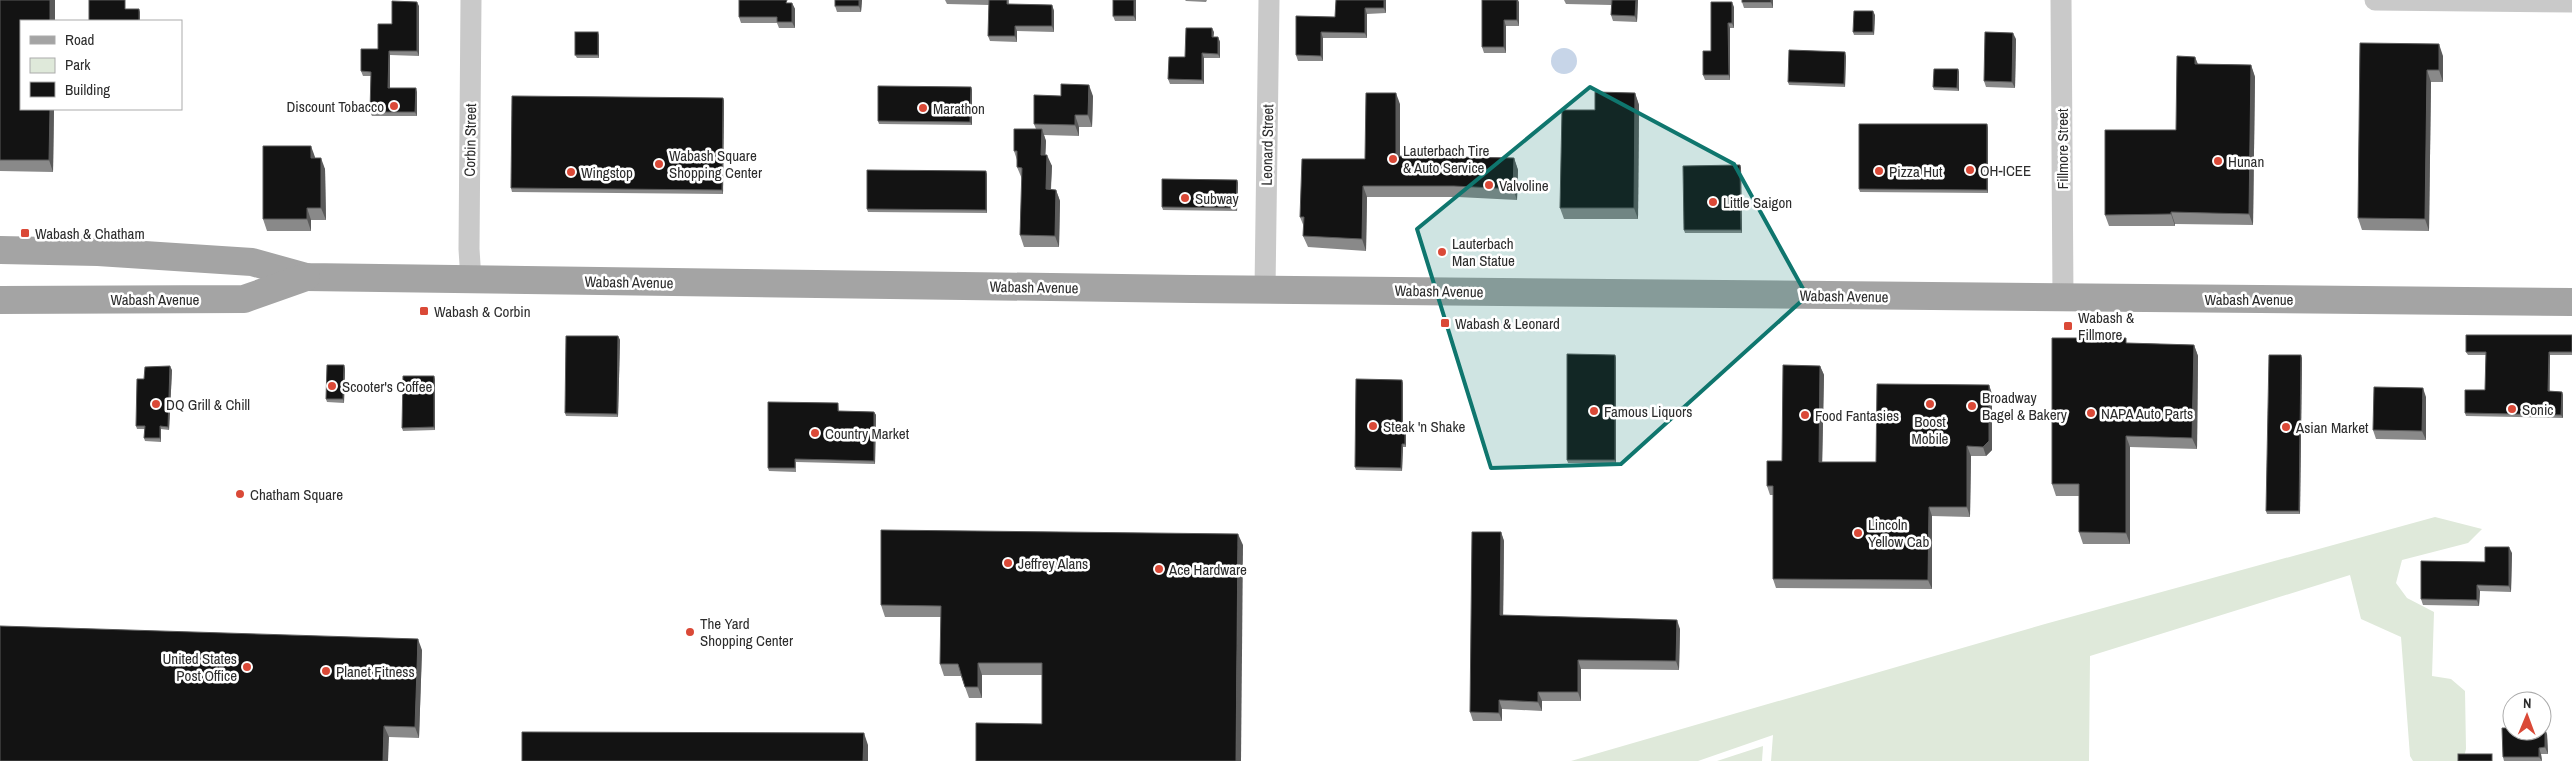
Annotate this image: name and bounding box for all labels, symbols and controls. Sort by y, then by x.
legend [20,20,182,110]
text: Road [65,29,94,50]
text: Park [65,54,91,75]
text: Building [65,79,110,100]
place label: Discount Tobacco [286,96,384,117]
place label: Marathon [933,98,985,119]
marker: Discount Tobacco [388,100,400,112]
marker: Marathon [917,102,929,114]
street label: Corbin Street [459,103,481,177]
street label: Leonard Street [1256,104,1278,186]
street label: Fillmore Street [2052,108,2073,189]
place label: Lauterbach Tire & Auto Service [1403,140,1490,178]
place label: Wabash Square Shopping Center [669,145,762,183]
place label: Hunan [2228,151,2264,172]
marker: Lauterbach Tire & Auto Service [1387,153,1399,165]
marker: Hunan [2212,155,2224,167]
marker: Wabash Square Shopping Center [653,158,665,170]
place label: OH-ICEE [1980,160,2031,181]
place label: Pizza Hut [1889,161,1943,182]
place label: Wingstop [581,162,633,183]
marker: OH-ICEE [1964,164,1976,176]
marker: Pizza Hut [1873,165,1885,177]
marker: Wingstop [565,166,577,178]
place label: Valvoline [1499,175,1549,196]
marker: Valvoline [1483,179,1495,191]
place label: Subway [1195,188,1240,209]
marker: Subway [1179,192,1191,204]
place label: Little Saigon [1723,192,1792,213]
marker: Little Saigon [1707,196,1719,208]
place label: Wabash & Chatham [35,223,145,244]
marker: Wabash & Chatham [19,227,31,239]
place label: Lauterbach Man Statue [1452,233,1515,271]
marker: Lauterbach Man Statue [1436,246,1448,258]
street label: Wabash Avenue [584,271,674,293]
street label: Wabash Avenue [989,276,1079,298]
street label: Wabash Avenue [1394,280,1484,302]
street label: Wabash Avenue [1799,285,1889,307]
street label: Wabash Avenue [111,289,200,310]
street label: Wabash Avenue [2205,289,2294,310]
place label: Wabash & Corbin [434,301,531,322]
marker: Wabash & Corbin [418,305,430,317]
place label: Wabash & Fillmore [2078,307,2135,345]
place label: Wabash & Leonard [1455,313,1560,334]
marker: Wabash & Leonard [1439,317,1451,329]
marker: Wabash & Fillmore [2062,320,2074,332]
place label: Scooter's Coffee [342,376,433,397]
marker: Scooter's Coffee [326,380,338,392]
place label: Broadway Bagel & Bakery [1982,387,2068,425]
place label: DQ Grill & Chill [166,394,250,415]
marker: DQ Grill & Chill [150,398,162,410]
marker: Boost Mobile [1924,398,1936,410]
place label: Sonic [2522,399,2553,420]
marker: Broadway Bagel & Bakery [1966,400,1978,412]
place label: Famous Liquors [1604,401,1692,422]
place label: NAPA Auto Parts [2101,403,2193,424]
marker: Sonic [2506,403,2518,415]
marker: Famous Liquors [1588,405,1600,417]
place label: Food Fantasies [1815,405,1899,426]
marker: NAPA Auto Parts [2085,407,2097,419]
marker: Food Fantasies [1799,409,1811,421]
place label: Boost Mobile [1912,411,1949,449]
place label: Steak 'n Shake [1383,416,1466,437]
place label: Asian Market [2295,417,2369,438]
marker: Steak 'n Shake [1367,420,1379,432]
marker: Asian Market [2280,421,2292,433]
place label: Country Market [825,423,910,444]
marker: Country Market [809,427,821,439]
place label: Chatham Square [250,484,343,505]
marker: Chatham Square [234,488,246,500]
place label: Lincoln Yellow Cab [1868,514,1929,552]
marker: Lincoln Yellow Cab [1852,527,1864,539]
place label: Jeffrey Alans [1018,553,1088,574]
marker: Jeffrey Alans [1002,557,1014,569]
place label: Ace Hardware [1168,559,1247,580]
marker: Ace Hardware [1153,563,1165,575]
place label: The Yard Shopping Center [700,613,793,651]
marker: The Yard Shopping Center [684,626,696,638]
place label: United States Post Office [162,648,237,686]
marker: United States Post Office [241,661,253,673]
place label: Planet Fitness [336,661,415,682]
marker: Planet Fitness [320,665,332,677]
north arrow [2502,691,2552,741]
text: N [2523,694,2532,712]

